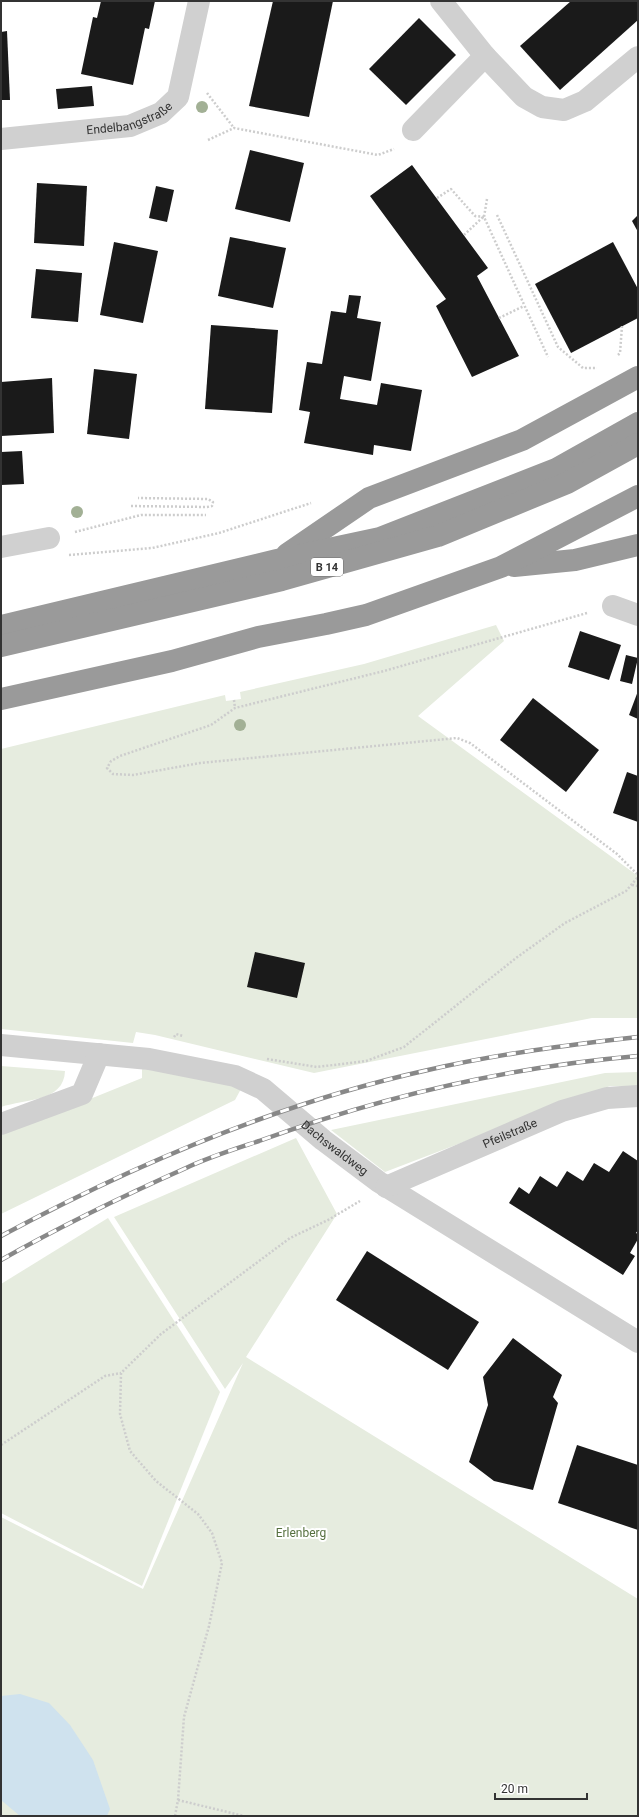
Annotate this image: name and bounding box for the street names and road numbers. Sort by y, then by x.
street label: Endelbangstraße [86,99,175,137]
road number: B 14 [311,558,343,576]
street label: Pfeilstraße [481,1116,539,1151]
street label: Dachswaldweg [298,1118,371,1178]

